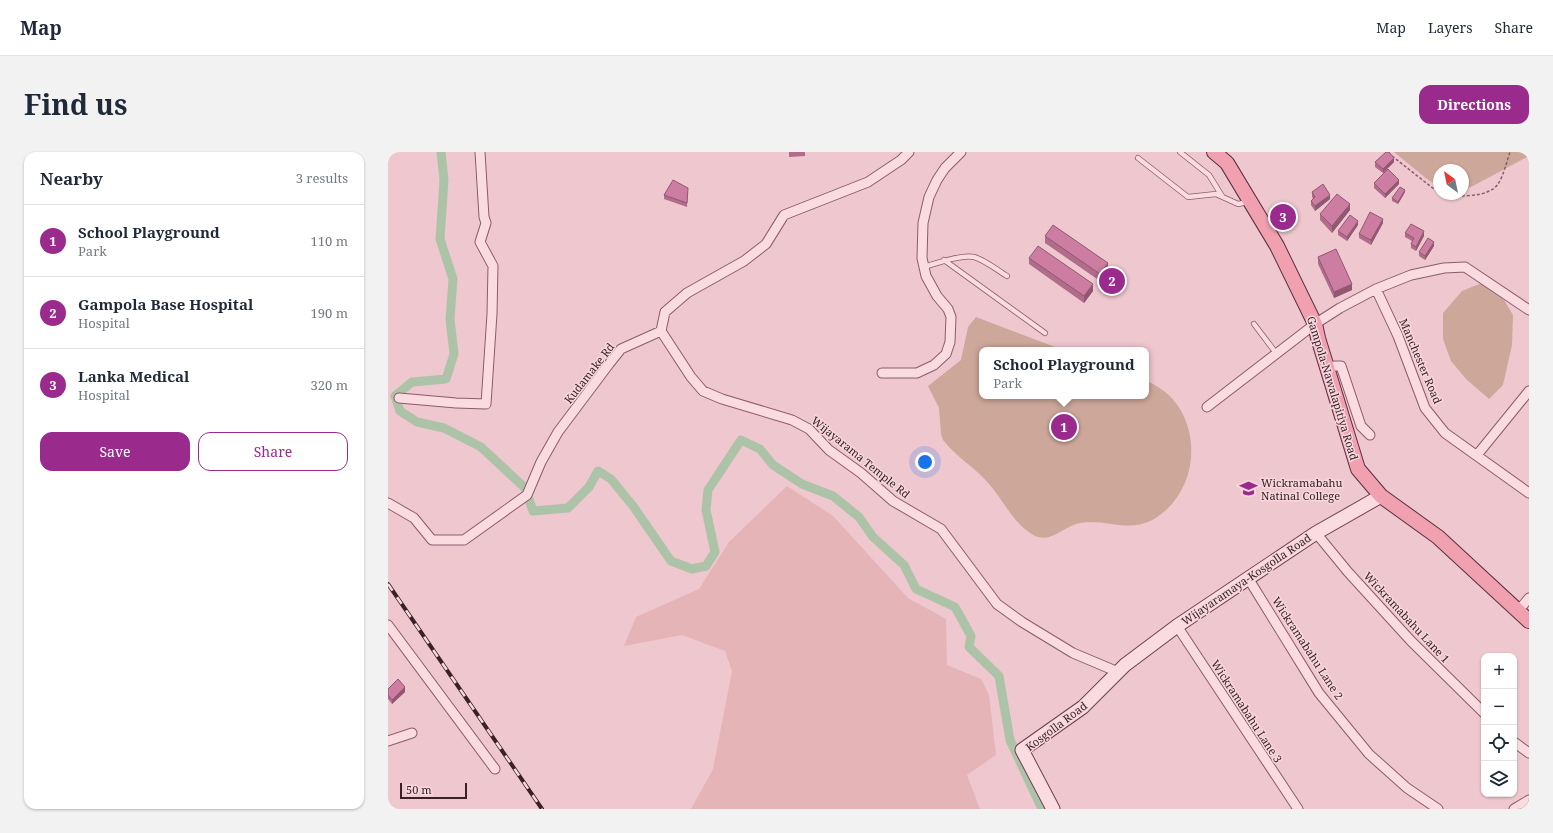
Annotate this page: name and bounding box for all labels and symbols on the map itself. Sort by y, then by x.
north arrow [1433,164,1469,200]
pin: 3 [1270,202,1296,232]
pin: 2 [1099,266,1125,296]
street label: Gampola-Nawalapitiya Road [1304,314,1362,462]
street label: Manchester Road [1396,316,1446,406]
street label: Kudamake Rd [561,339,618,406]
pin: 1 [1051,412,1077,442]
street label: Wijayarama Temple Rd [809,413,914,502]
your location [915,452,935,472]
place label: Wickramabahu Natinal College [1261,475,1343,503]
school or university icon: Wickramabahu Natinal College [1238,478,1258,498]
street label: Wijayaramaya-Kosgolla Road [1178,530,1314,628]
street label: Wickramabahu Lane 1 [1361,568,1453,666]
street label: Wickramabahu Lane 2 [1269,594,1347,702]
street label: Wickramabahu Lane 3 [1208,657,1286,765]
street label: Kosgolla Road [1022,698,1090,754]
scale bar [400,781,467,800]

